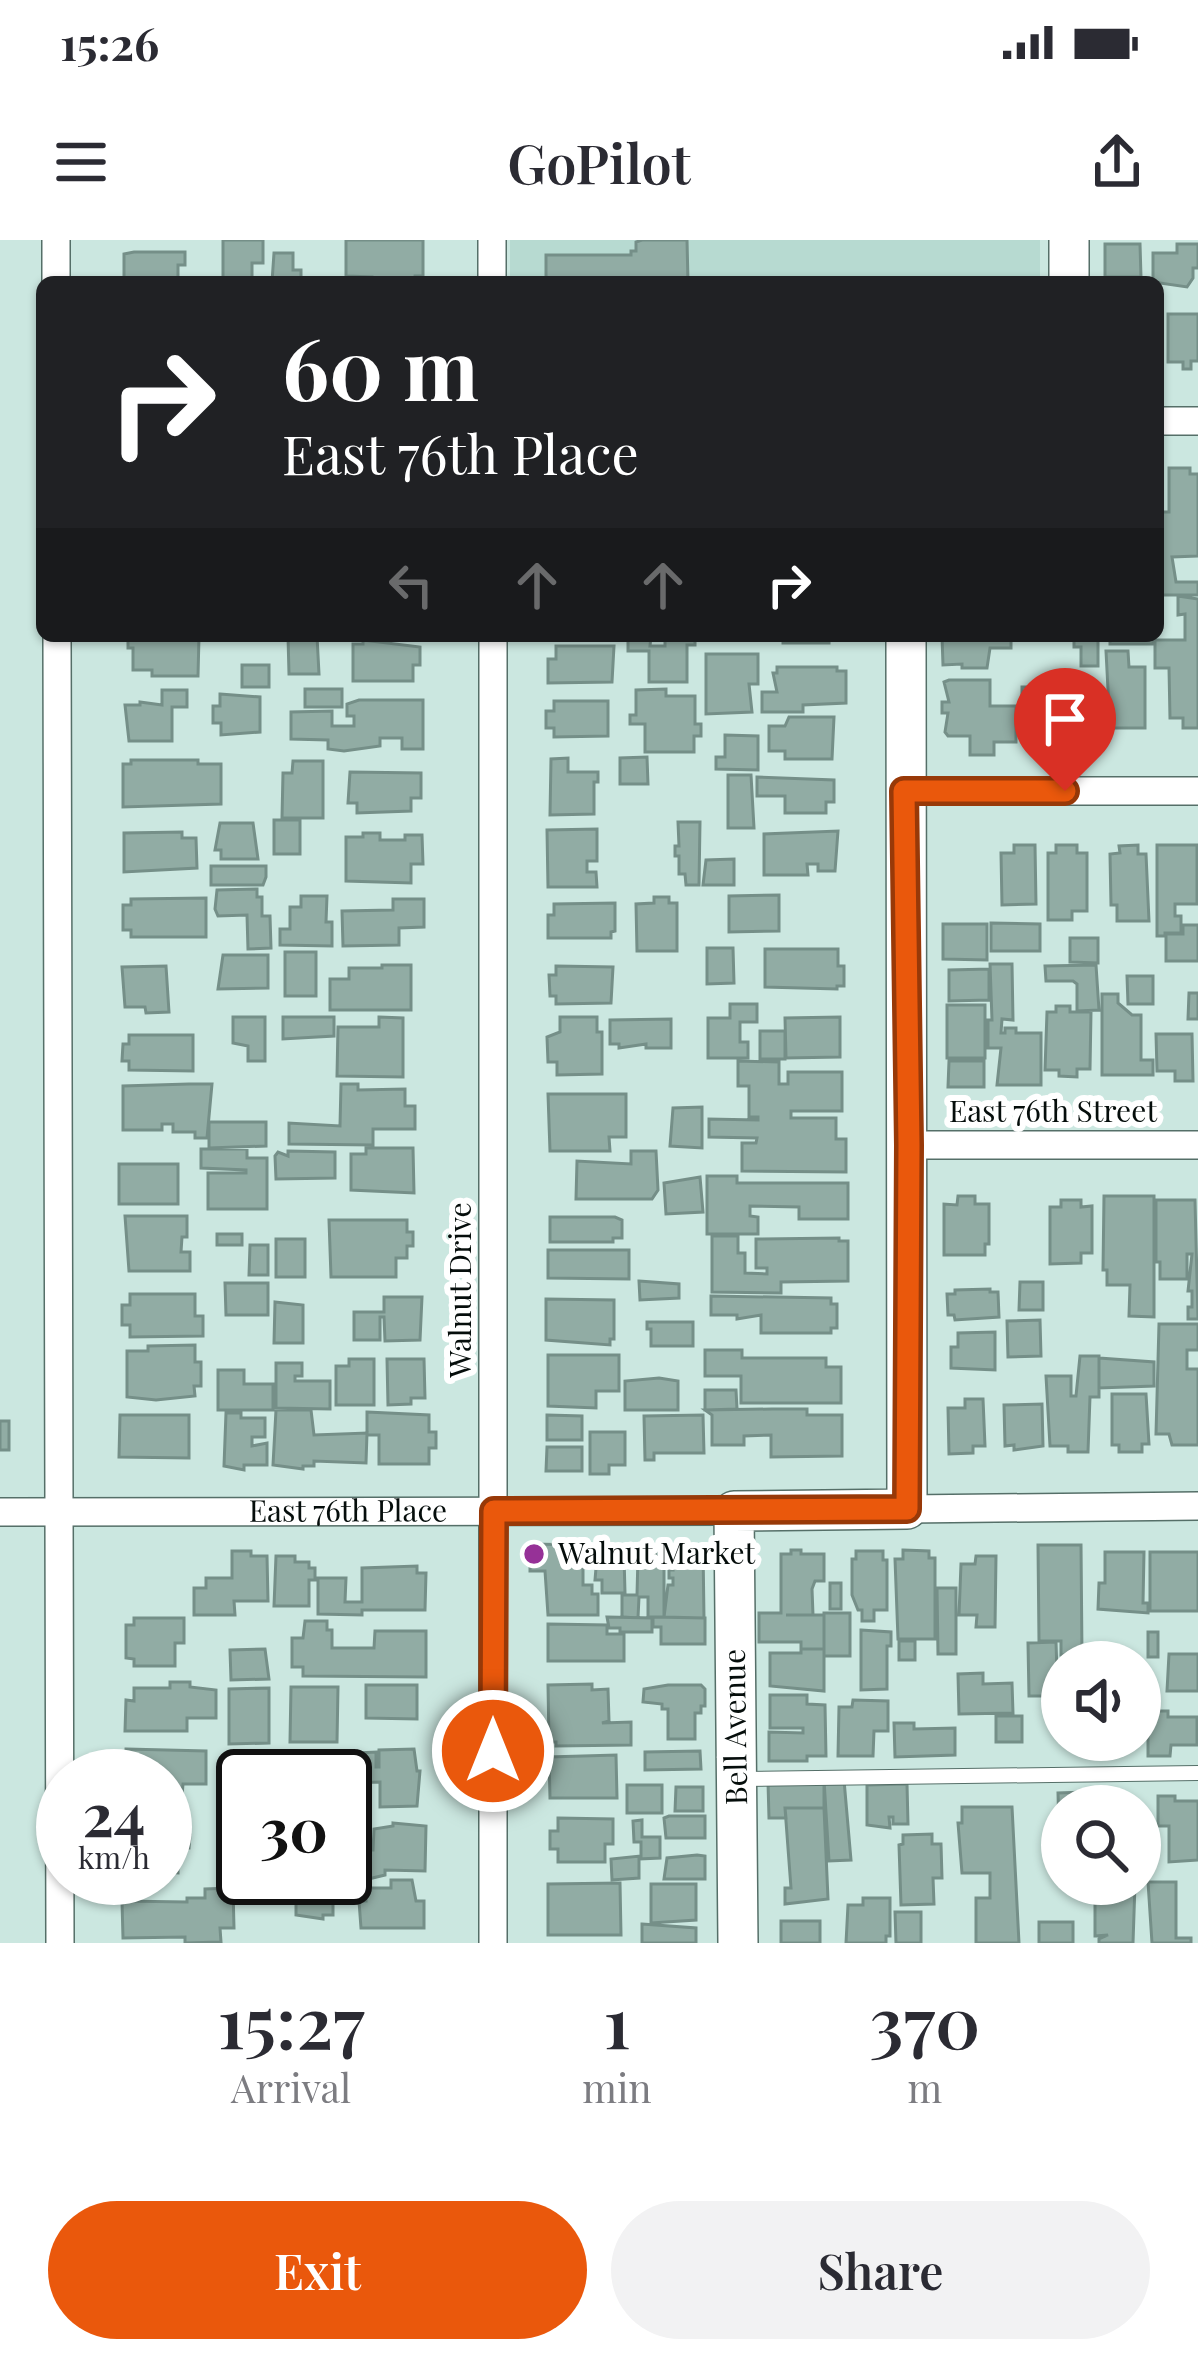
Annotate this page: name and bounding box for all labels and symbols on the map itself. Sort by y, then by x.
pin [1014,668,1116,791]
street label: East 76th Street [949,1090,1157,1130]
street label: Walnut Drive [439,1202,479,1379]
street label: East 76th Place [249,1489,447,1530]
place label: Walnut Market [557,1532,756,1572]
marker: Walnut Market [521,1541,547,1567]
street label: Bell Avenue [713,1648,755,1806]
position arrow [430,1688,556,1814]
speed limit sign: 30 [216,1749,372,1905]

